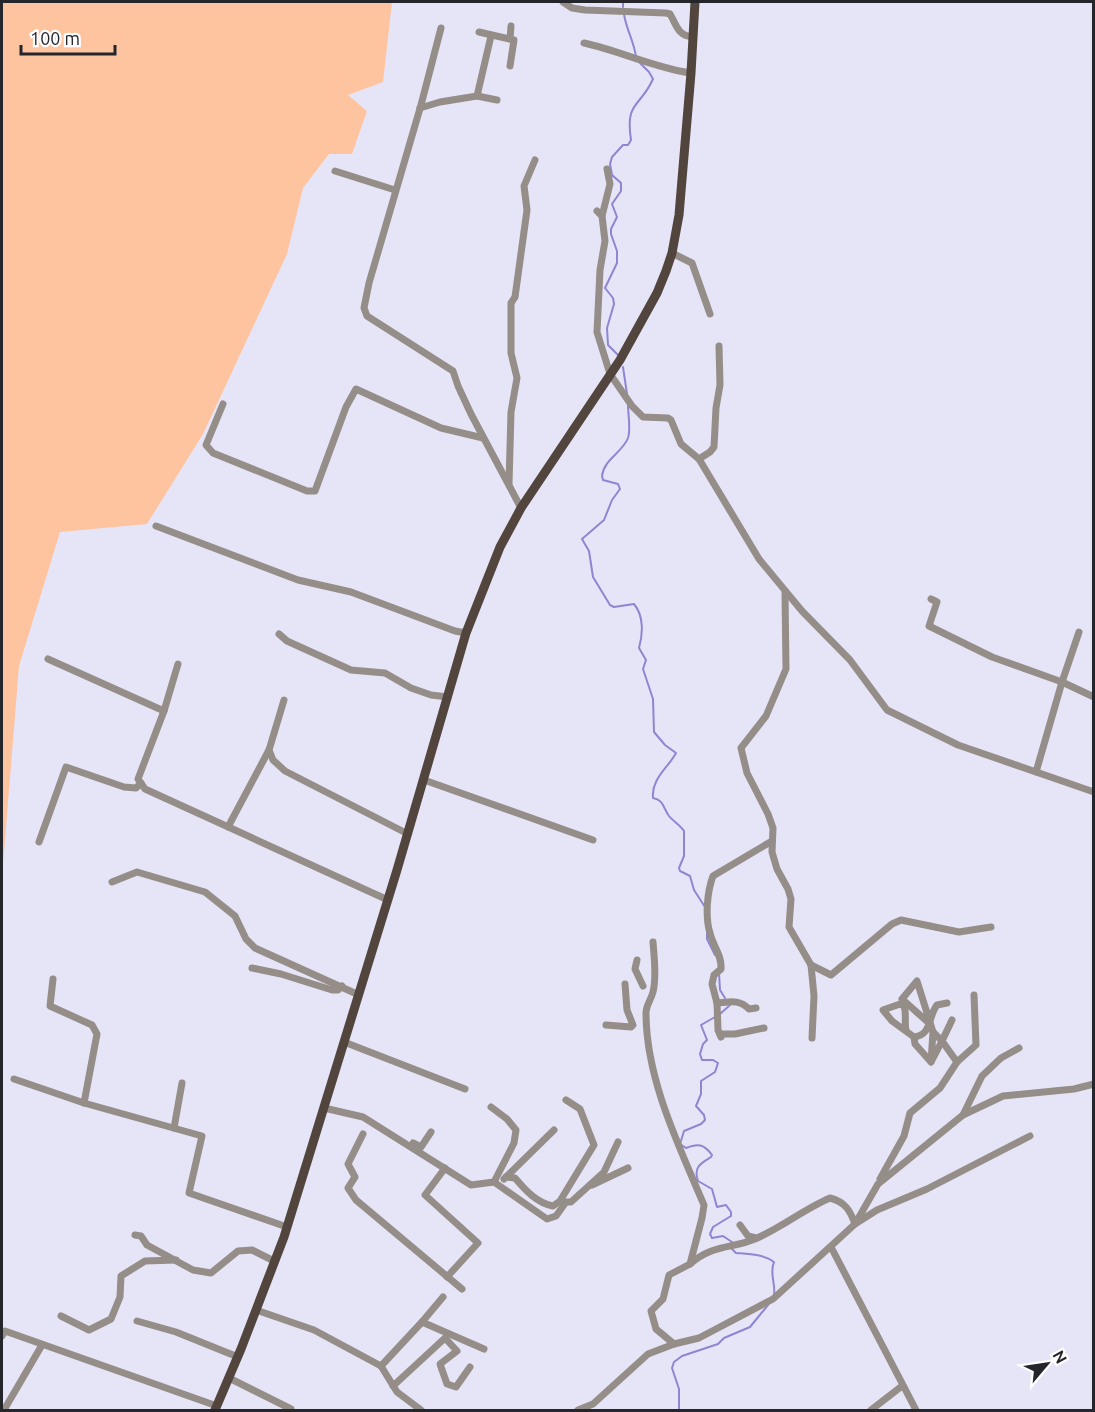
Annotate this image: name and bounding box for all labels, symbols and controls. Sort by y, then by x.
scale bar [21,18,116,56]
text: 100 m [30,28,80,48]
north arrow [1017,1334,1077,1394]
text: N [1049,1347,1071,1366]

